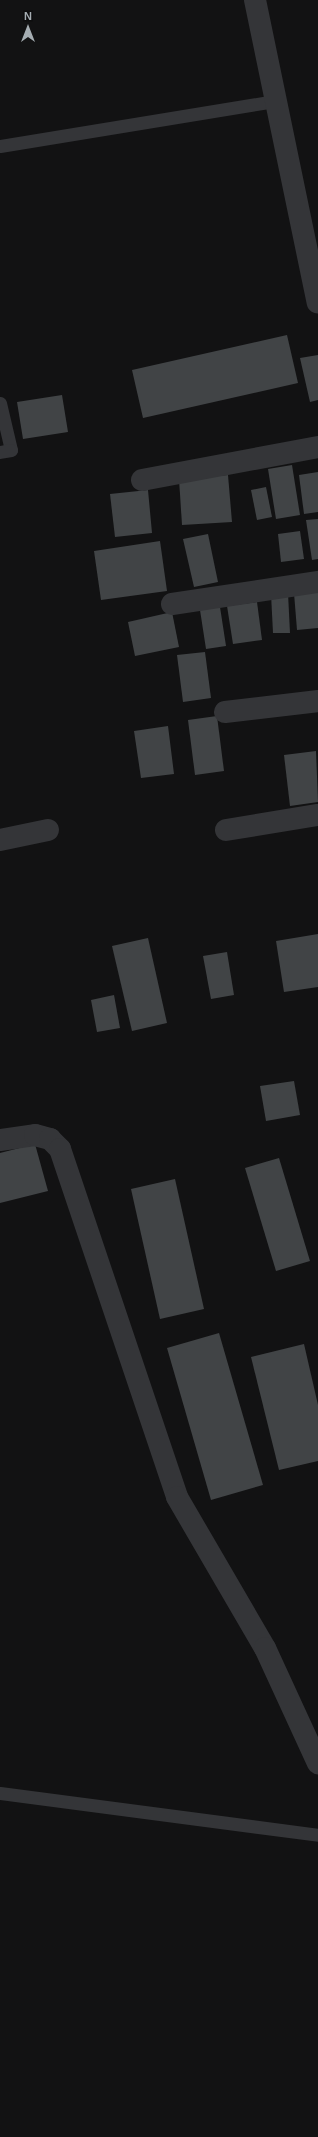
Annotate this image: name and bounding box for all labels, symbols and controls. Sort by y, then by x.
north arrow [8,8,48,48]
text: N [24,10,32,22]

